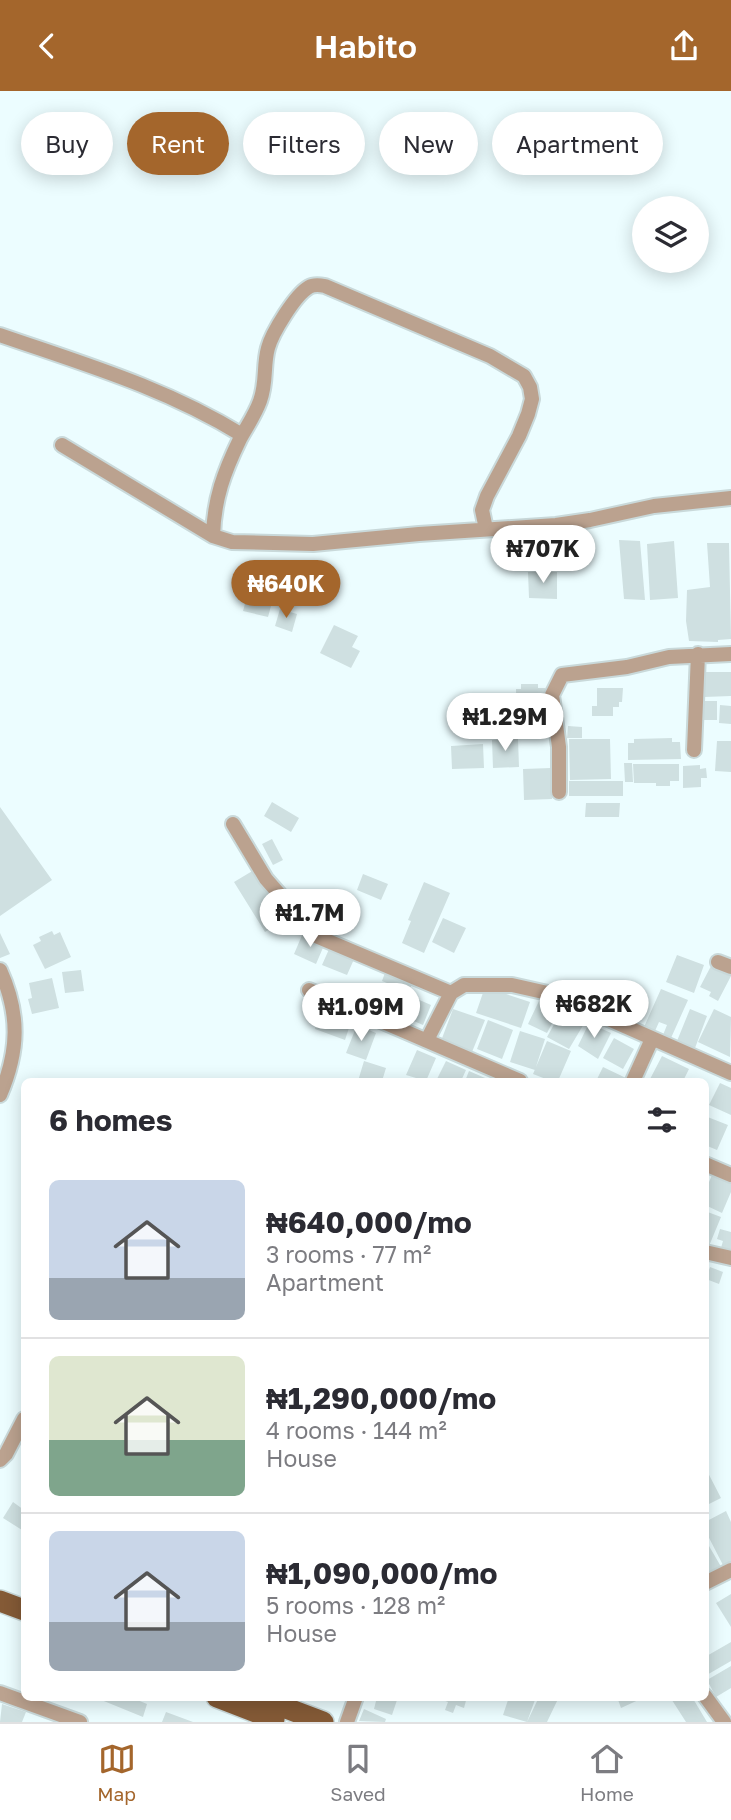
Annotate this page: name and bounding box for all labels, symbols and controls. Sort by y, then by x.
icon: back [28,27,66,65]
text: Habito [314,27,417,65]
icon: share [665,27,703,65]
chip: Buy [21,112,113,175]
chip: Rent [127,112,229,175]
chip: Filters [243,112,365,175]
chip: New [379,112,478,175]
chip: Apartment [492,112,663,175]
map controls [632,196,709,273]
button: layers [632,196,709,273]
pin: ₦707K [494,525,592,585]
text: ₦707K [506,534,580,562]
pin: ₦640K [237,561,335,620]
text: ₦640K [247,569,325,597]
pin: ₦1.29M [448,693,562,753]
text: ₦1.29M [463,702,547,730]
pin: ₦1.7M [261,889,359,949]
text: ₦1.7M [276,898,344,926]
pin: ₦682K [545,981,643,1040]
pin: ₦1.09M [304,983,418,1043]
text: ₦682K [556,989,632,1017]
text: ₦1.09M [318,992,404,1020]
icon: filters [643,1101,681,1139]
text: 6 homes [49,1102,172,1138]
text: ₦640,000/mo [266,1204,472,1240]
icon: home [105,1208,189,1292]
text: 3 rooms · 77 m² [266,1240,431,1268]
text: Apartment [266,1268,384,1296]
text: ₦1,290,000/mo [266,1380,496,1416]
icon: home [105,1384,189,1468]
text: 4 rooms · 144 m² [266,1416,447,1444]
text: House [266,1444,337,1472]
text: ₦1,090,000/mo [266,1555,498,1591]
icon: home [105,1559,189,1643]
text: 5 rooms · 128 m² [266,1591,445,1619]
text: House [266,1619,337,1647]
tab: Map [97,1740,136,1805]
tab: Saved [330,1740,386,1805]
tab: Home [580,1740,634,1805]

